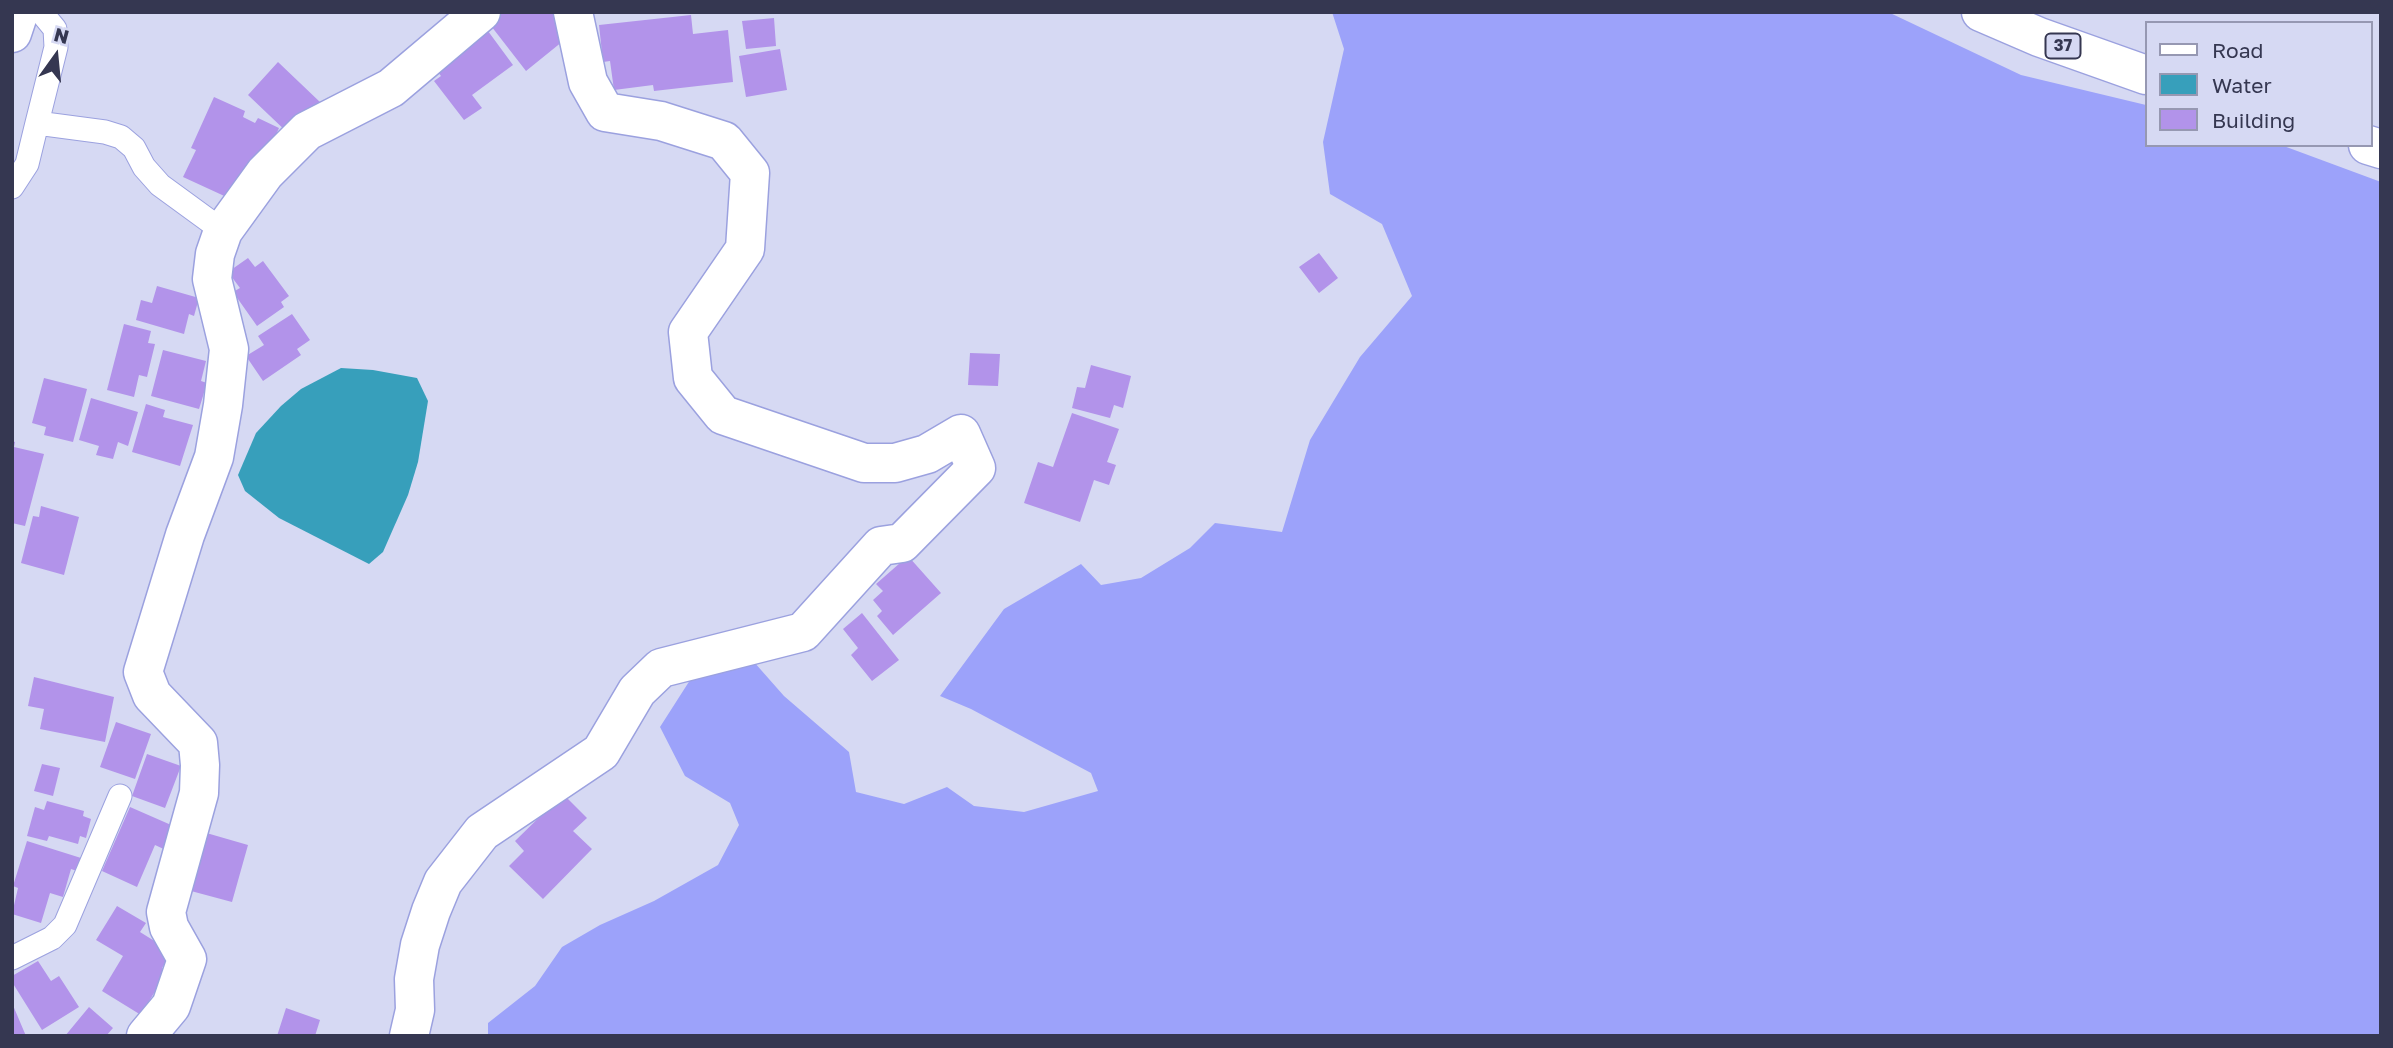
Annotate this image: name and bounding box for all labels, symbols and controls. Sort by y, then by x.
north arrow [21,21,91,91]
legend [2144,21,2372,147]
text: N [52,22,72,48]
road number: 37 [2046,34,2080,58]
text: Road [2212,37,2263,63]
text: Water [2212,72,2272,98]
text: Building [2212,107,2295,133]

